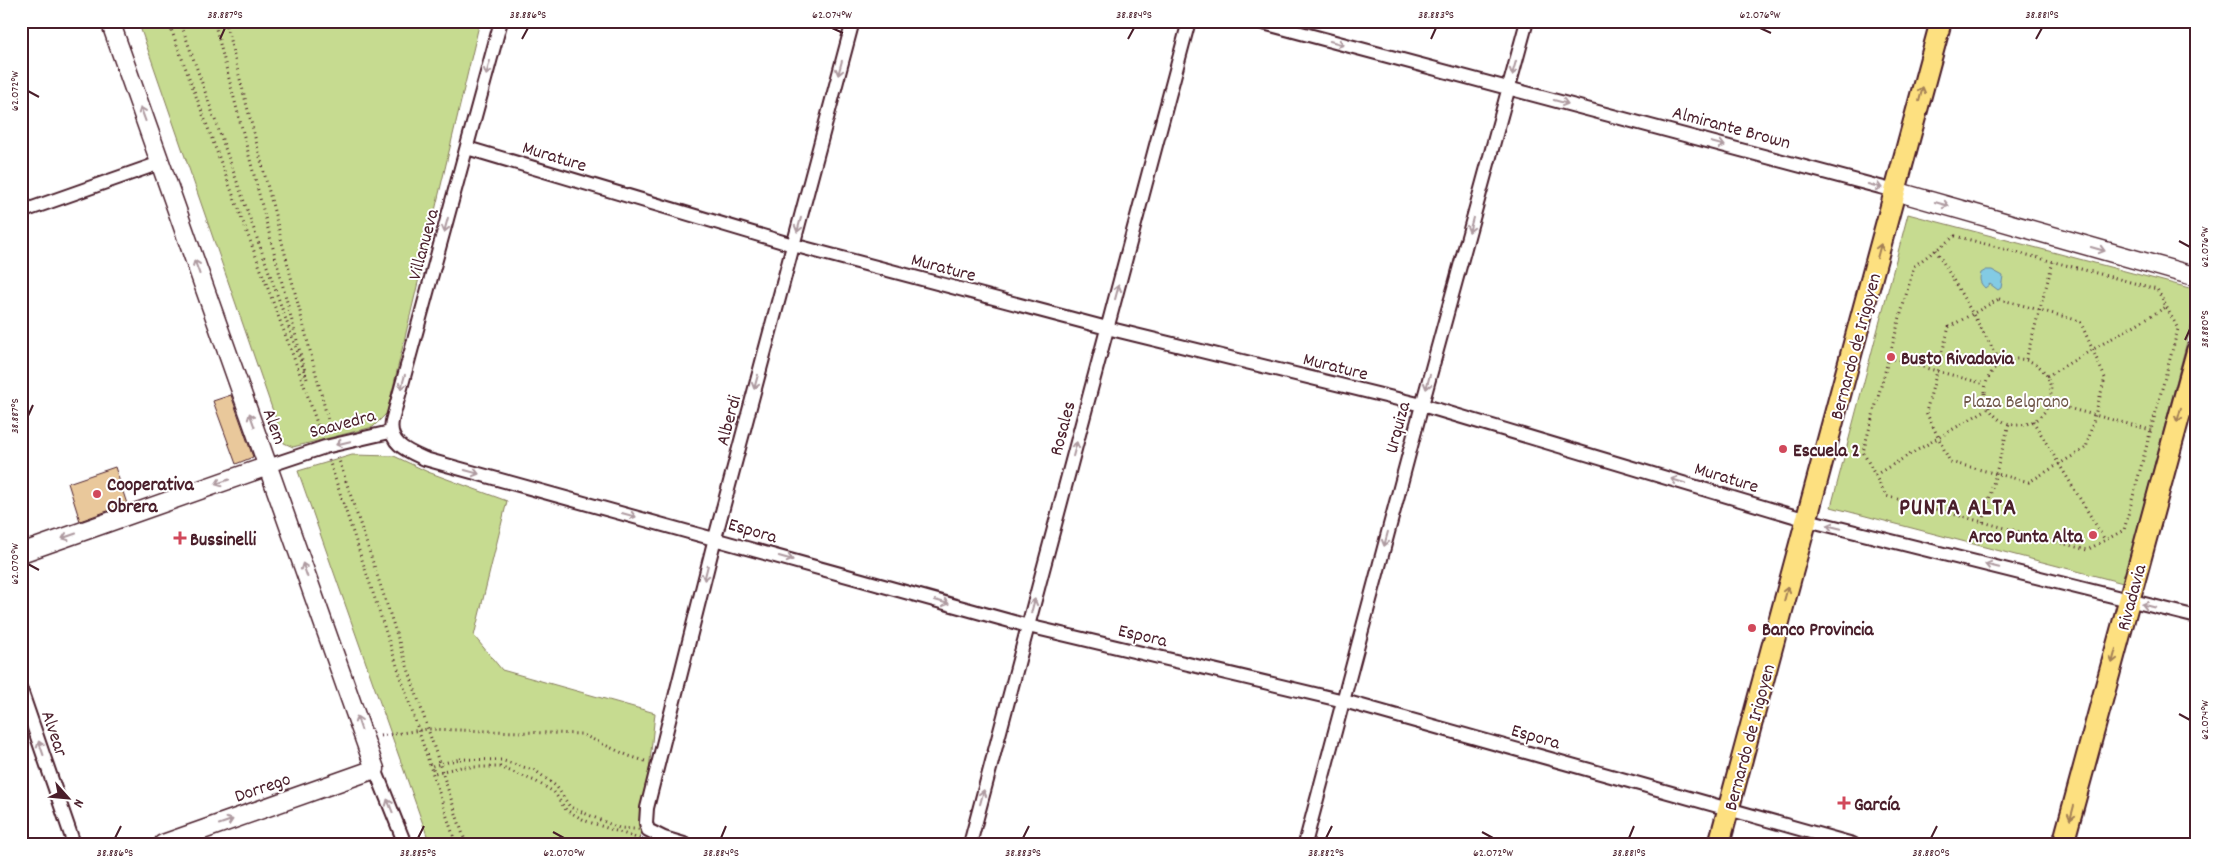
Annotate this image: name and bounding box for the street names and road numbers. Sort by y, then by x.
street label: Almirante Brown [1669,101,1793,158]
street label: Murature [519,136,589,181]
street label: Villanueva [403,205,448,284]
street label: Murature [908,248,978,291]
street label: Bernardo de Irigoyen [1825,271,1890,423]
street label: Murature [1300,347,1370,389]
street label: Alberdi [711,392,750,449]
street label: Urquiza [1380,398,1419,457]
street label: Rosales [1044,399,1085,459]
street label: Saavedra [307,403,380,447]
street label: Alem [254,406,292,449]
street label: Murature [1691,457,1761,502]
street label: Espora [724,513,781,553]
street label: Rivadavia [2112,561,2155,634]
street label: Espora [1115,619,1171,656]
street label: Bernardo de Irigoyen [1719,662,1784,814]
street label: Alvear [32,707,73,761]
street label: Espora [1507,719,1564,759]
street label: Dorrego [232,767,295,811]

